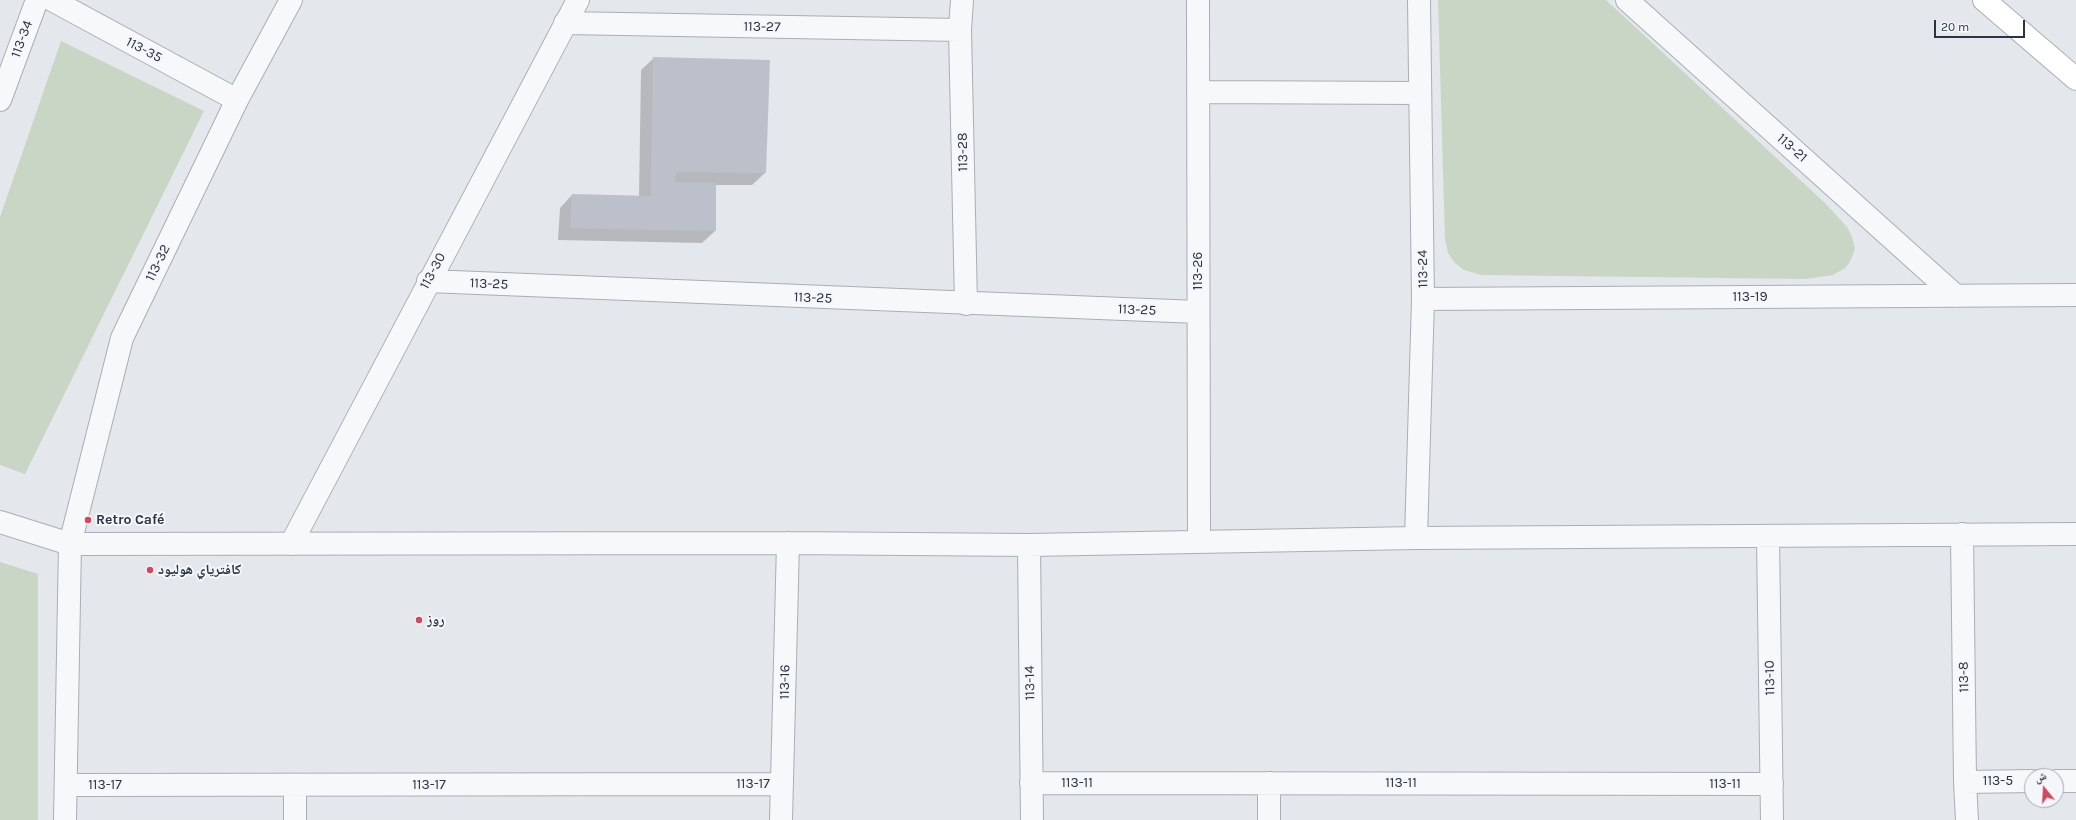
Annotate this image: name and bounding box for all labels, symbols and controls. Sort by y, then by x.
scale bar [1936,12,2027,38]
street label: 113-34 [8,18,36,60]
street label: 113-27 [743,18,781,36]
text: 20 m [1941,20,1969,34]
street label: 113-35 [123,34,165,66]
street label: 113-21 [1773,130,1811,166]
street label: 113-28 [954,132,972,172]
street label: 113-32 [142,242,174,284]
street label: 113-30 [416,250,450,292]
street label: 113-24 [1414,250,1432,288]
street label: 113-26 [1190,252,1206,290]
street label: 113-25 [470,275,508,293]
street label: 113-25 [794,289,832,307]
street label: 113-19 [1732,289,1768,305]
street label: 113-25 [1118,301,1156,319]
place label: Retro Café [96,512,165,528]
marker: Retro Café [83,515,93,525]
place label: كافترياي هوليود [158,562,241,578]
marker: كافترياي هوليود [145,565,155,575]
place label: روز [427,612,445,628]
marker: روز [414,615,424,625]
street label: 113-10 [1761,660,1779,696]
street label: 113-8 [1955,661,1973,693]
street label: 113-16 [776,664,794,700]
street label: 113-14 [1021,665,1039,701]
north arrow [2024,768,2064,808]
text: ش [2033,769,2048,785]
street label: 113-5 [1983,773,2013,789]
street label: 113-11 [1061,775,1093,791]
street label: 113-11 [1385,775,1417,791]
street label: 113-17 [736,776,770,792]
street label: 113-11 [1709,776,1741,792]
street label: 113-17 [88,777,122,793]
street label: 113-17 [412,777,446,793]

